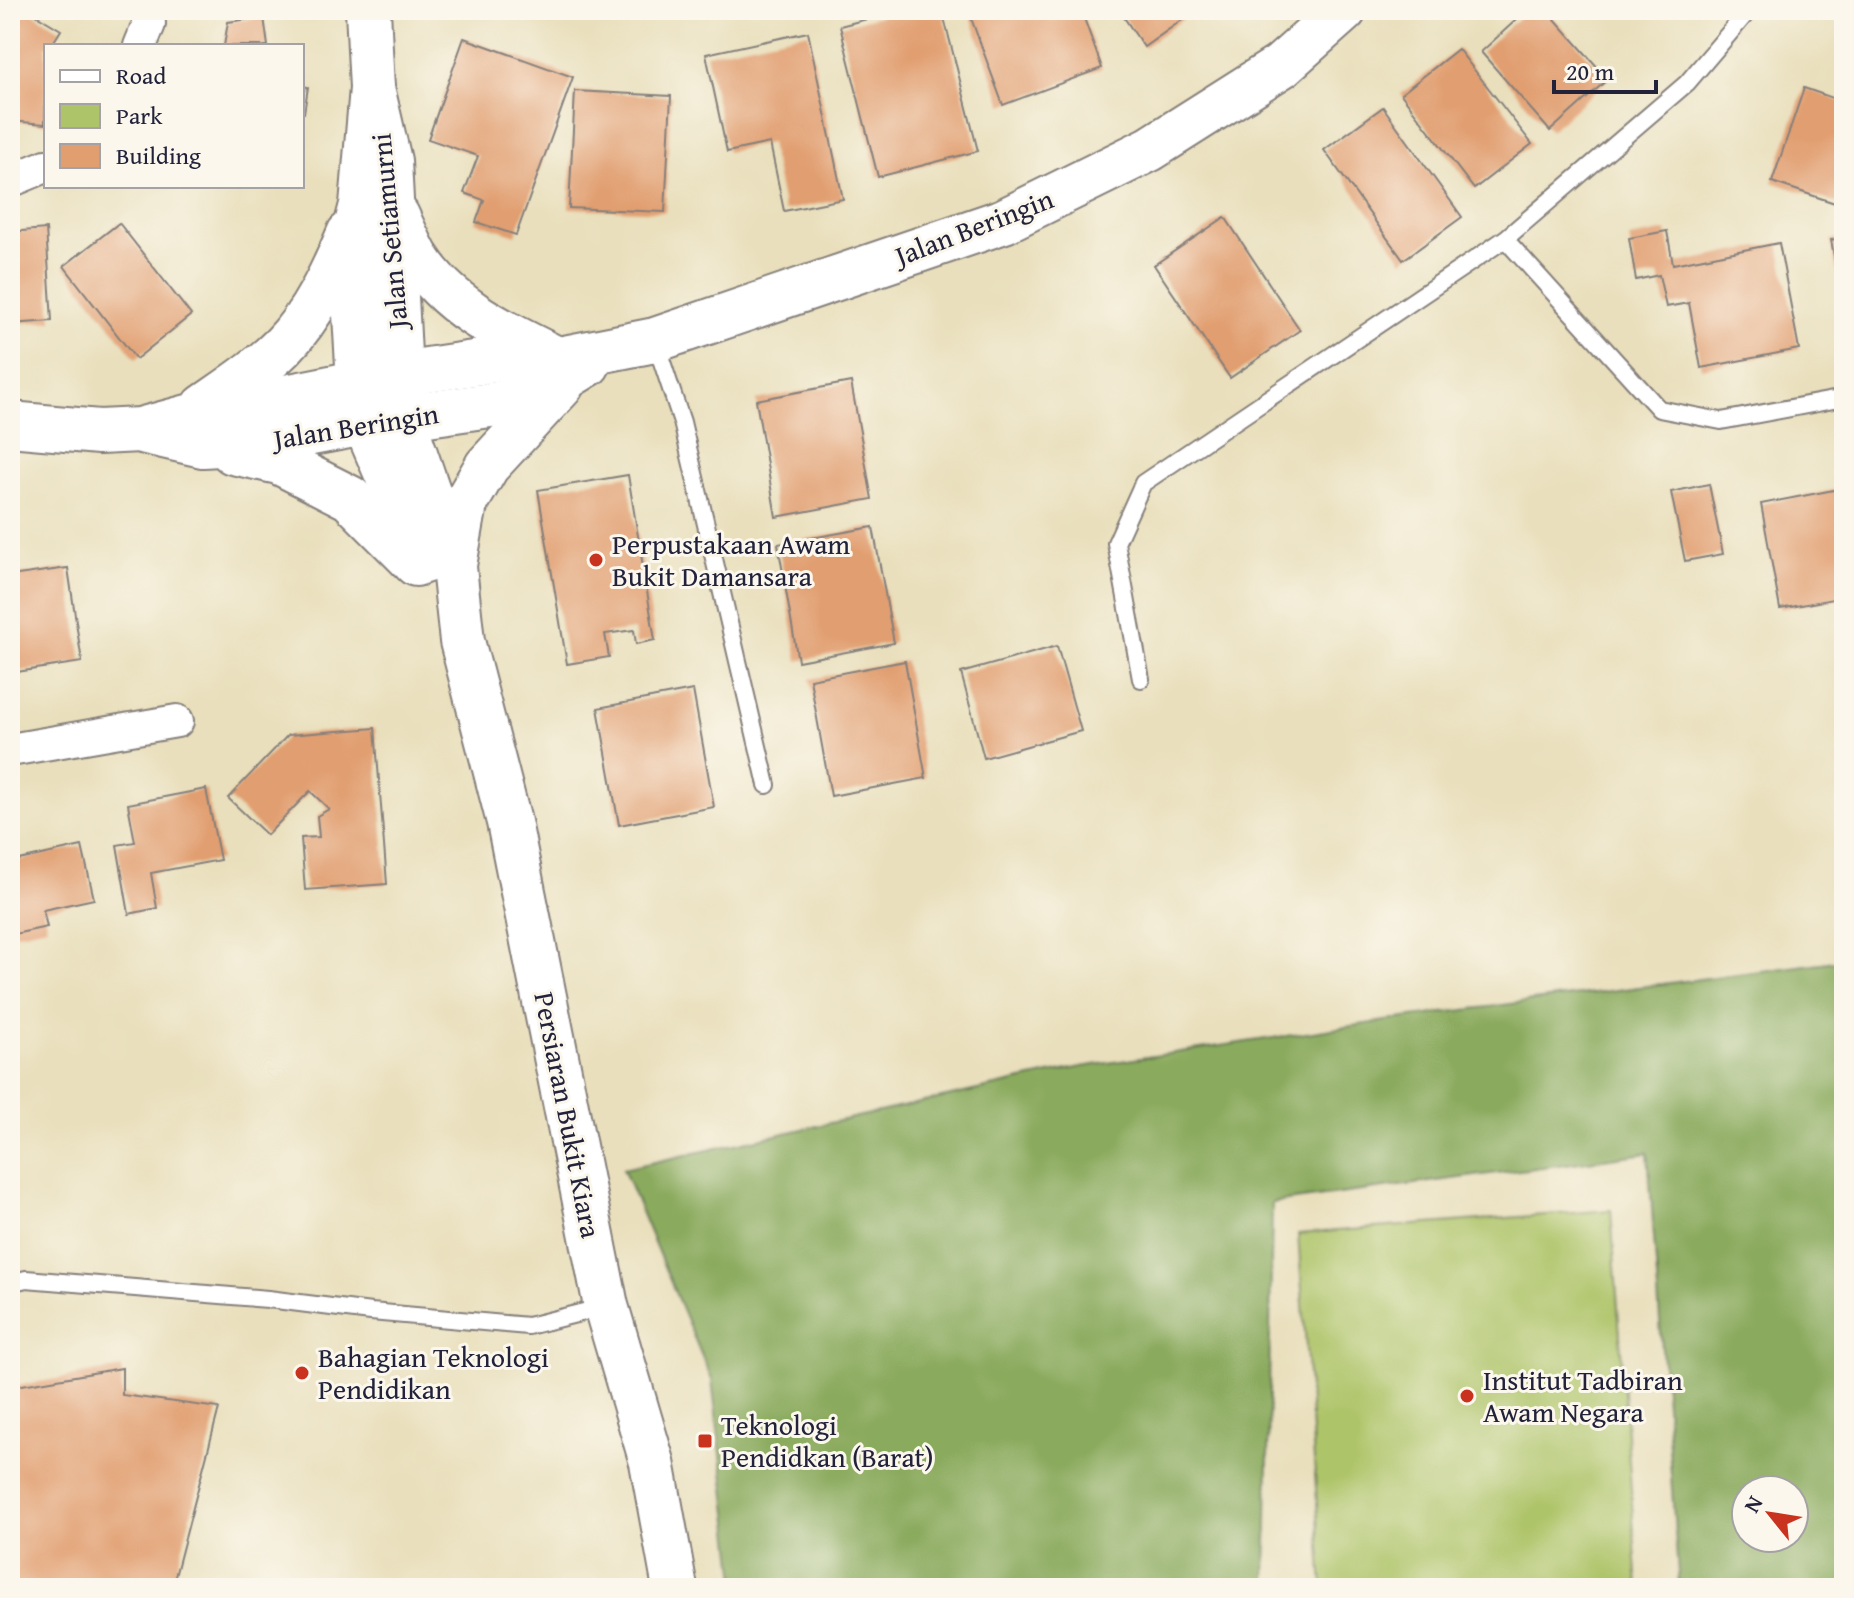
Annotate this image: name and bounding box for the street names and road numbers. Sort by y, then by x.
street label: Jalan Setiamurni [360,132,418,333]
street label: Jalan Beringin [886,177,1059,277]
street label: Jalan Beringin [267,392,442,459]
street label: Persiaran Bukit Kiara [525,988,613,1242]

